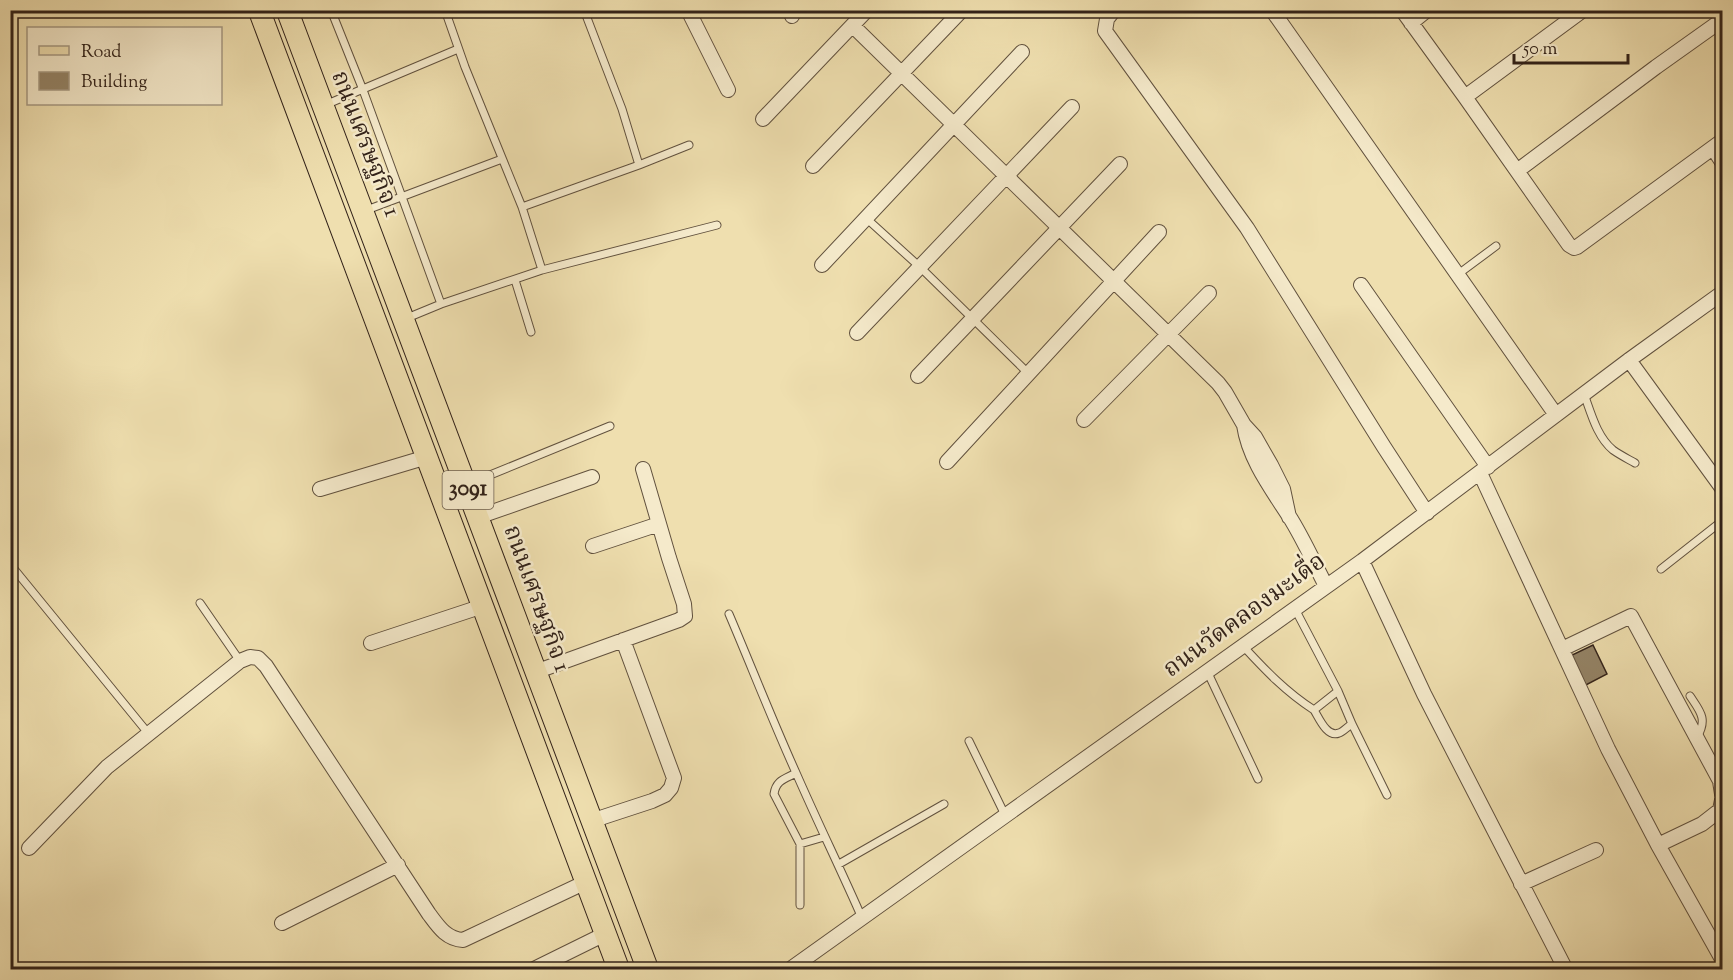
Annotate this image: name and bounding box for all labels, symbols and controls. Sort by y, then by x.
legend [27,27,222,105]
scale bar [1514,27,1628,65]
text: 50 m [1522,37,1558,63]
text: Road [81,40,121,66]
street label: ถนนเศรษฐกิจ 1 [322,66,408,222]
text: Building [81,70,147,96]
road number: 3091 [442,471,494,509]
street label: ถนนเศรษฐกิจ 1 [494,521,578,677]
street label: ถนนวัดคลองมะเดื่อ [1155,543,1333,687]

